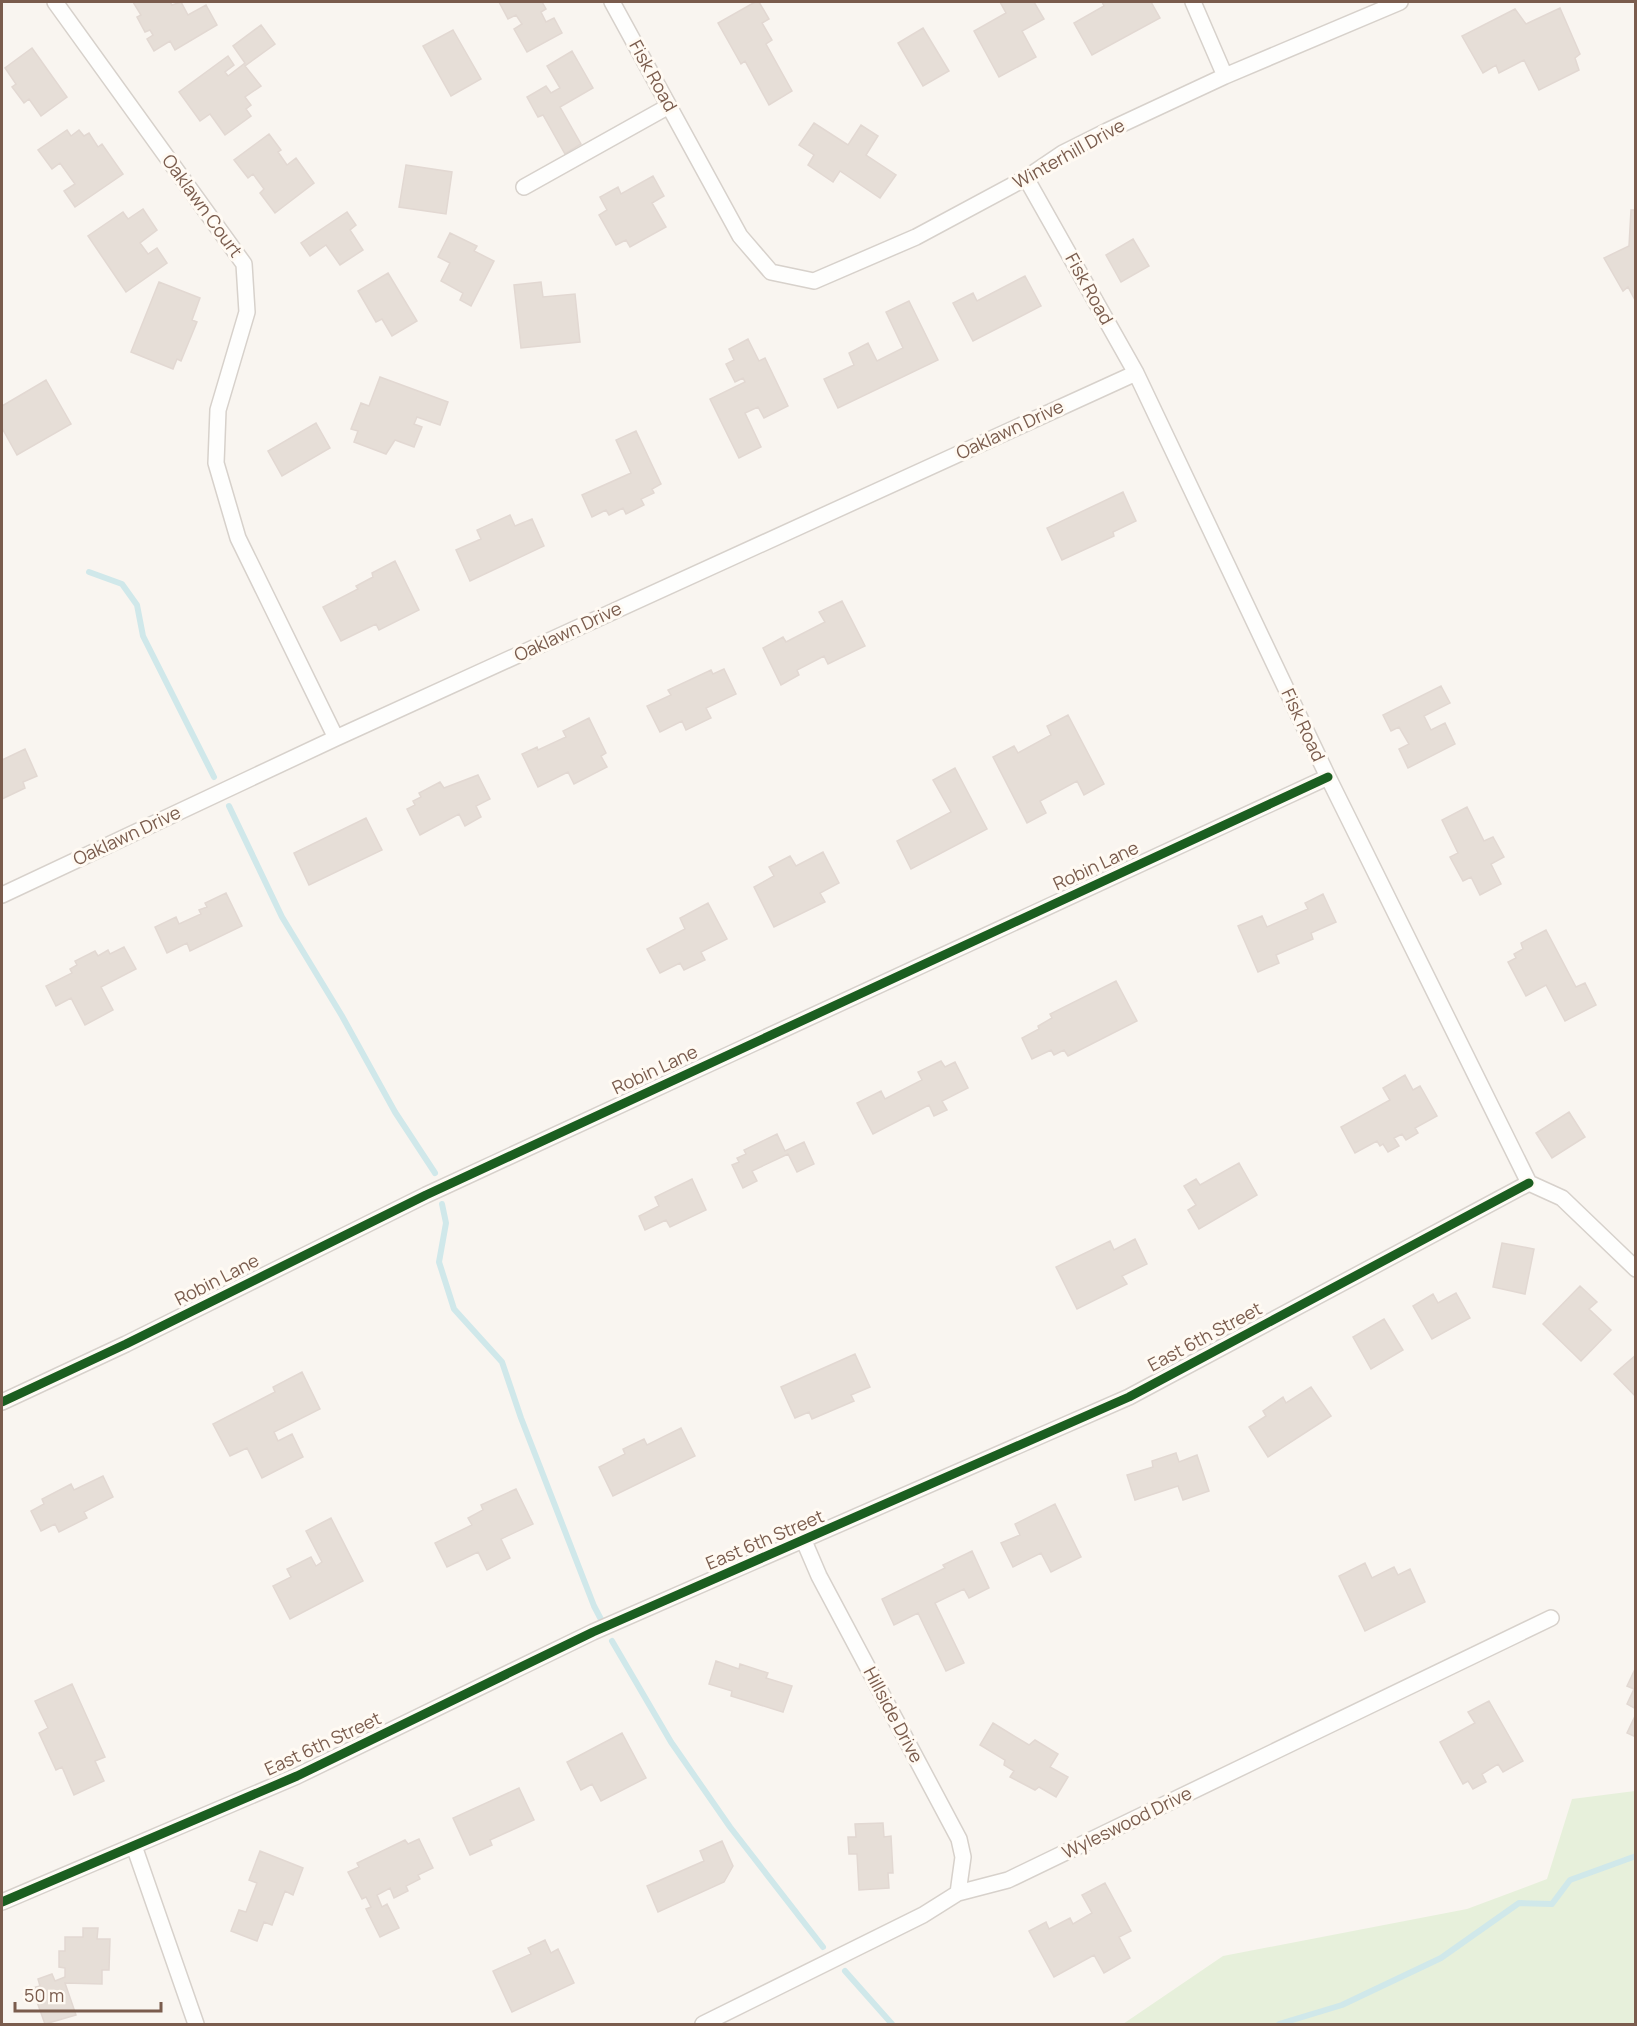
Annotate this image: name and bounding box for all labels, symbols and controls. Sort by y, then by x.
street label: Fisk Road [624,36,683,115]
street label: Winterhill Drive [1008,113,1129,194]
street label: Oaklawn Court [157,149,248,262]
street label: Fisk Road [1060,249,1119,328]
street label: Oaklawn Drive [952,394,1067,464]
street label: Oaklawn Drive [510,596,625,666]
street label: Fisk Road [1277,684,1331,765]
street label: Oaklawn Drive [69,800,184,870]
street label: Robin Lane [1049,835,1142,895]
street label: Robin Lane [608,1039,701,1099]
street label: Robin Lane [170,1248,263,1311]
street label: East 6th Street [1143,1296,1266,1376]
street label: East 6th Street [702,1503,827,1575]
street label: Hillside Drive [859,1662,929,1767]
street label: East 6th Street [260,1706,385,1781]
street label: Wyleswood Drive [1058,1780,1195,1864]
scale bar [15,1975,160,2013]
text: 50 m [24,1983,64,2007]

